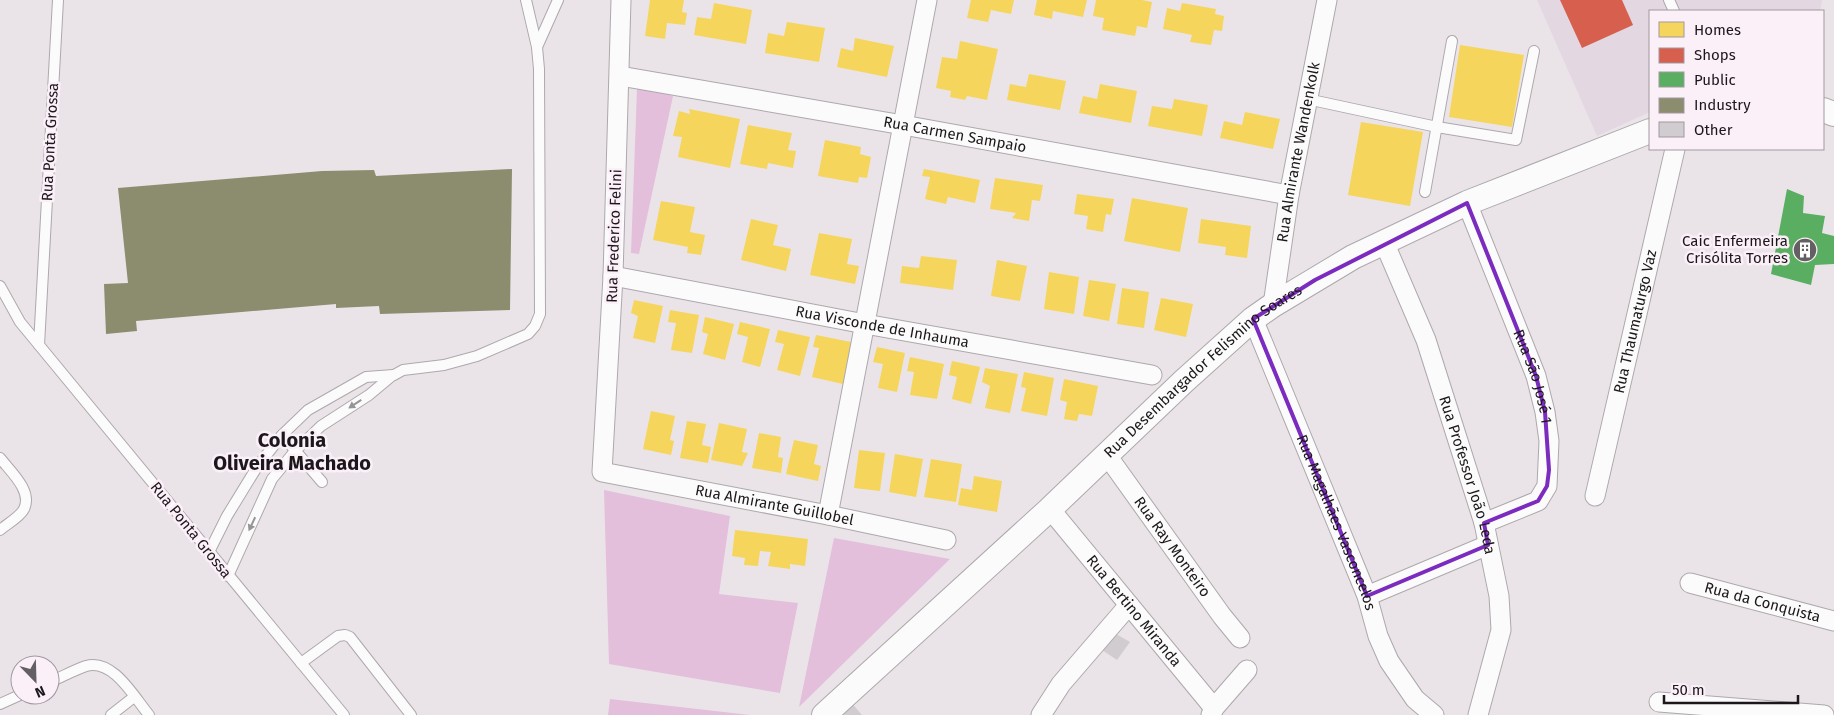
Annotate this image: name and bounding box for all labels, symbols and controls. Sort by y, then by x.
legend [1649,10,1824,150]
text: Homes [1694,21,1741,39]
text: Shops [1694,46,1736,64]
street label: Rua Almirante Wandenkolk [1273,60,1324,243]
text: Public [1694,71,1736,89]
street label: Rua Ponta Grossa [38,82,62,202]
text: Industry [1694,96,1751,114]
street label: Rua Carmen Sampaio [882,113,1028,156]
text: Other [1694,121,1733,139]
street label: Rua Frederico Felini [603,169,625,303]
place label: Caic Enfermeira Crisólita Torres [1682,232,1788,267]
building icon: Caic Enfermeira Crisólita Torres [1792,237,1818,263]
street label: Rua Thaumaturgo Vaz [1610,248,1661,395]
street label: Rua Desembargador Felismino Soares [1100,281,1305,462]
street label: Rua Visconde de Inhauma [794,302,971,351]
street label: Rua São José 1 [1509,327,1556,425]
street label: Rua Professor João Leda [1435,394,1499,556]
one-way arrow [348,399,361,408]
district label: Colonia Oliveira Machado [213,428,371,475]
street label: Rua Magalhães Vasconcelos [1293,432,1380,612]
street label: Rua Ponta Grossa [147,478,235,582]
street label: Rua Almirante Guillobel [694,481,856,529]
street label: Rua Ray Monteiro [1130,493,1214,600]
one-way arrow [247,517,255,531]
street label: Rua Bertino Miranda [1083,551,1185,670]
street label: Rua da Conquista [1703,578,1822,626]
north arrow [10,655,60,705]
scale bar [1664,672,1798,704]
text: 50 m [1672,681,1705,699]
text: N [32,682,47,701]

